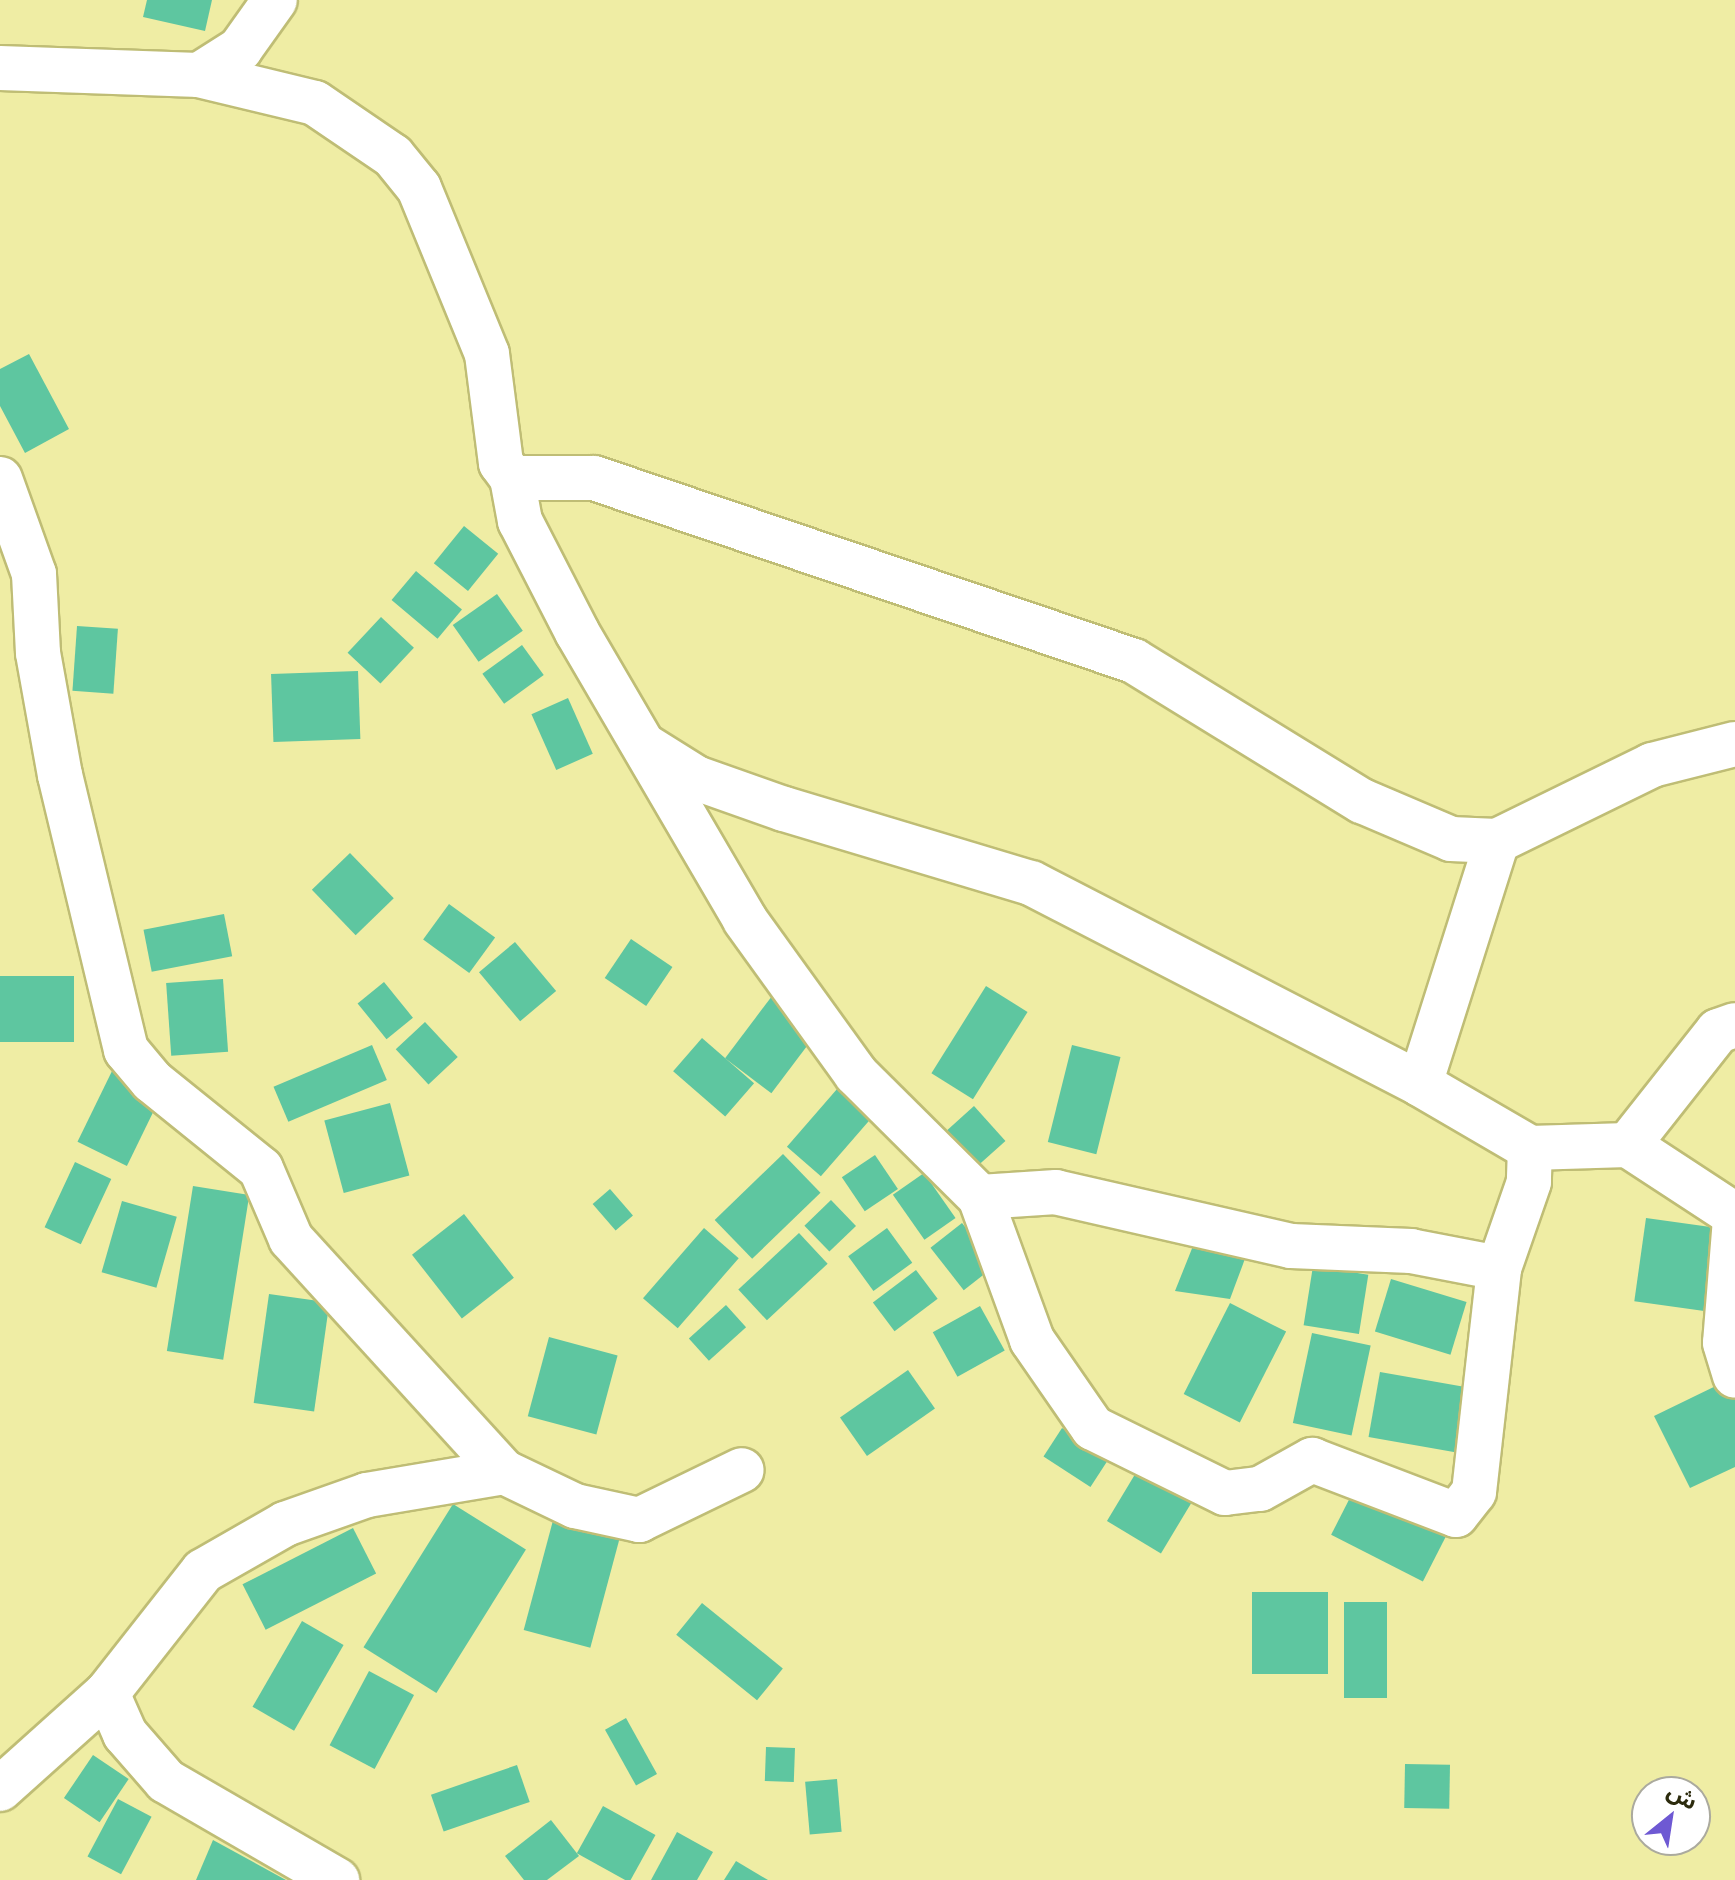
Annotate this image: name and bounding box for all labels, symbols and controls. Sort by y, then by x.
north arrow [1631,1776,1711,1856]
text: ش [1663,1778,1702,1815]

